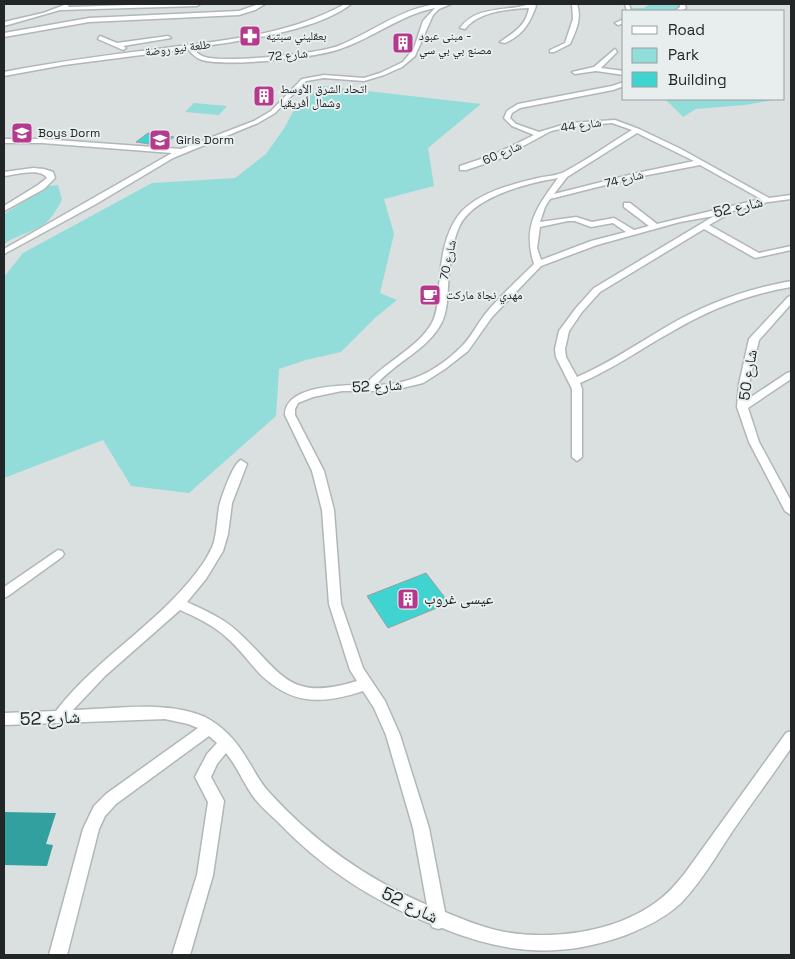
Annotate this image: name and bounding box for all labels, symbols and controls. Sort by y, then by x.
legend [622,10,785,100]
text: Road [668,20,705,39]
pharmacy icon: بعقليني سبتيه [238,24,262,48]
place label: بعقليني سبتيه [266,28,326,46]
place label: مبنى عبود - مصنع بي بي سي [419,28,492,60]
building icon: مبنى عبود - مصنع بي بي سي [391,31,415,55]
street label: طلعة نيو روضة [144,36,212,60]
street label: شارع 72 [267,45,309,65]
text: Park [668,45,699,64]
text: Building [668,70,727,89]
place label: اتحاد الشرق الأوسط وشمال أفريقيا [280,81,367,111]
building icon: اتحاد الشرق الأوسط وشمال أفريقيا [252,84,276,108]
street label: شارع 44 [560,114,602,136]
school or university icon: Boys Dorm [10,121,34,145]
place label: Boys Dorm [38,125,100,141]
school or university icon: Girls Dorm [148,128,172,152]
place label: Girls Dorm [176,132,234,148]
street label: شارع 60 [480,138,524,168]
street label: شارع 74 [603,166,645,192]
street label: شارع 52 [711,192,765,222]
street label: شارع 70 [436,239,460,281]
cafe icon: مهدي نجاة ماركت [418,283,442,307]
place label: مهدي نجاة ماركت [446,287,522,305]
street label: شارع 50 [734,348,762,402]
street label: شارع 52 [351,375,403,397]
building icon: عيسى غروب [396,587,420,611]
place label: عيسى غروب [424,589,494,609]
street label: شارع 52 [19,705,81,730]
street label: شارع 52 [378,881,442,928]

